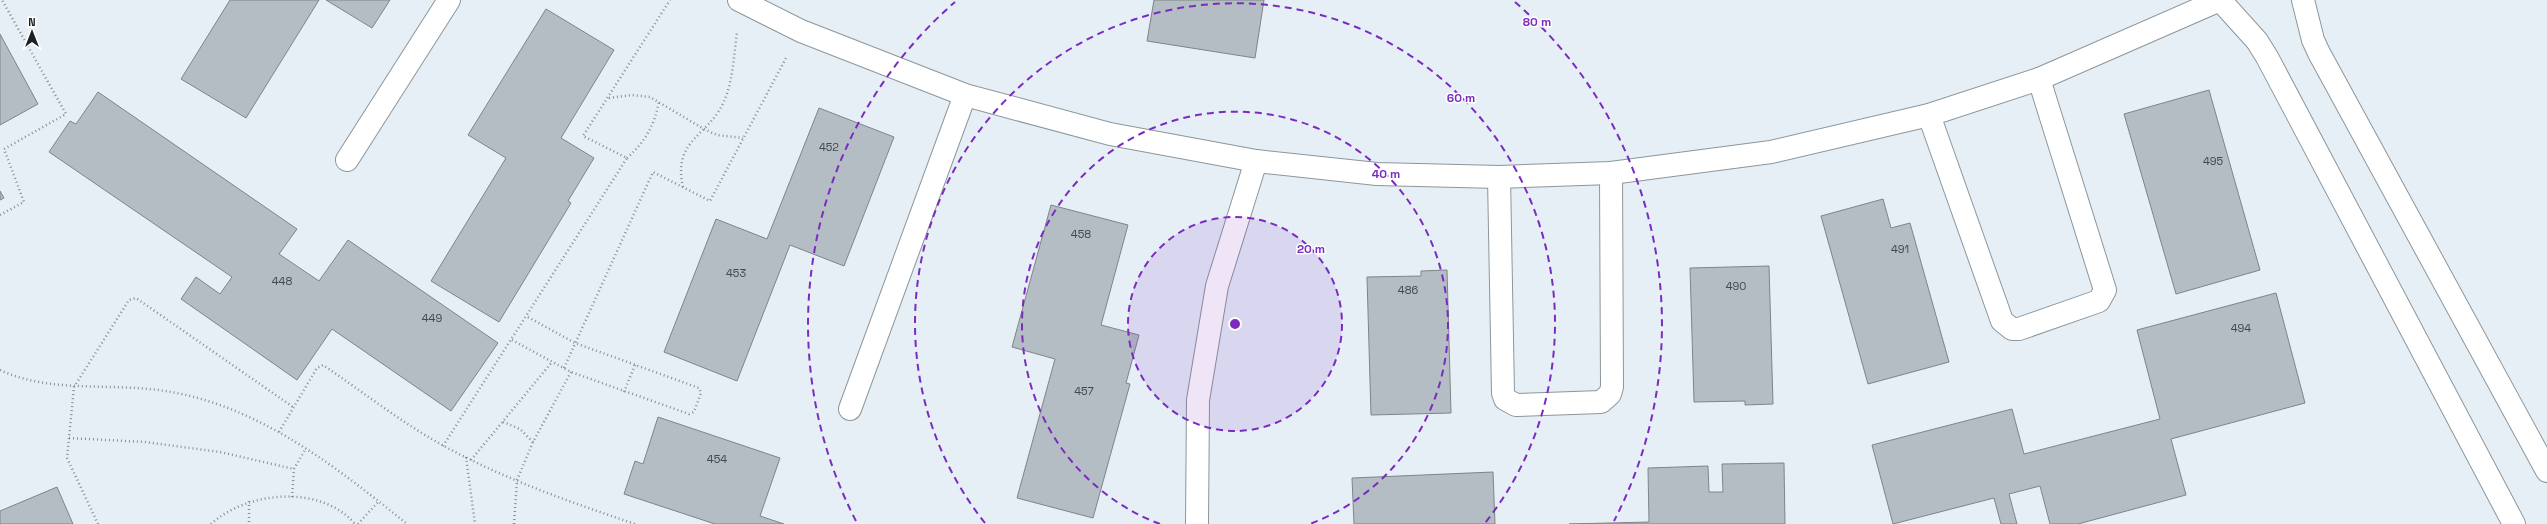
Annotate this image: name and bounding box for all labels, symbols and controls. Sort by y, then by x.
north arrow [12,12,52,52]
text: 80 m [1523,14,1551,30]
text: N [28,15,36,29]
text: 60 m [1447,90,1475,106]
house number: 452 [819,140,839,154]
house number: 495 [2203,154,2224,168]
text: 40 m [1372,166,1400,182]
house number: 458 [1071,227,1091,241]
text: 20 m [1297,241,1325,257]
house number: 491 [1891,242,1909,256]
house number: 453 [726,266,746,280]
house number: 448 [272,274,292,288]
house number: 490 [1726,279,1746,293]
house number: 486 [1398,283,1418,297]
house number: 449 [422,311,443,325]
centre of rings [1228,317,1242,331]
house number: 494 [2231,321,2251,335]
house number: 457 [1074,384,1094,398]
house number: 454 [707,452,727,466]

